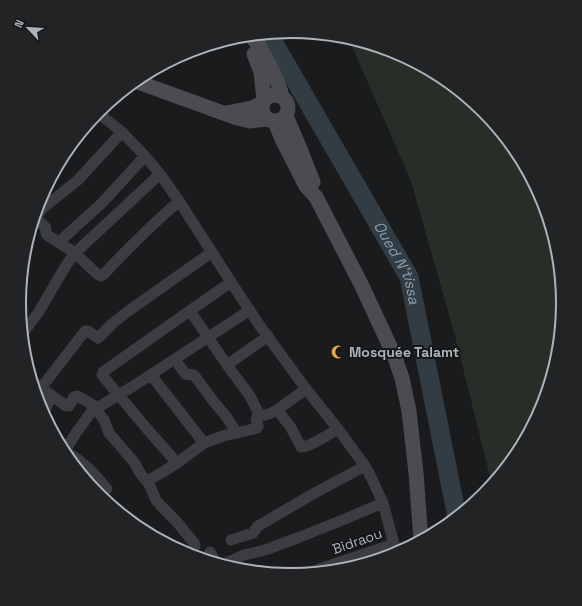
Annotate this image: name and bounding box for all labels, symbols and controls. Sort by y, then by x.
north arrow [8,8,48,48]
text: N [11,17,27,30]
water label: Oued N'tissa [370,217,424,306]
place label: Mosquée Talamt [349,343,459,361]
mosque icon: Mosquée Talamt [330,344,346,360]
street label: Bidraou [330,524,384,558]

